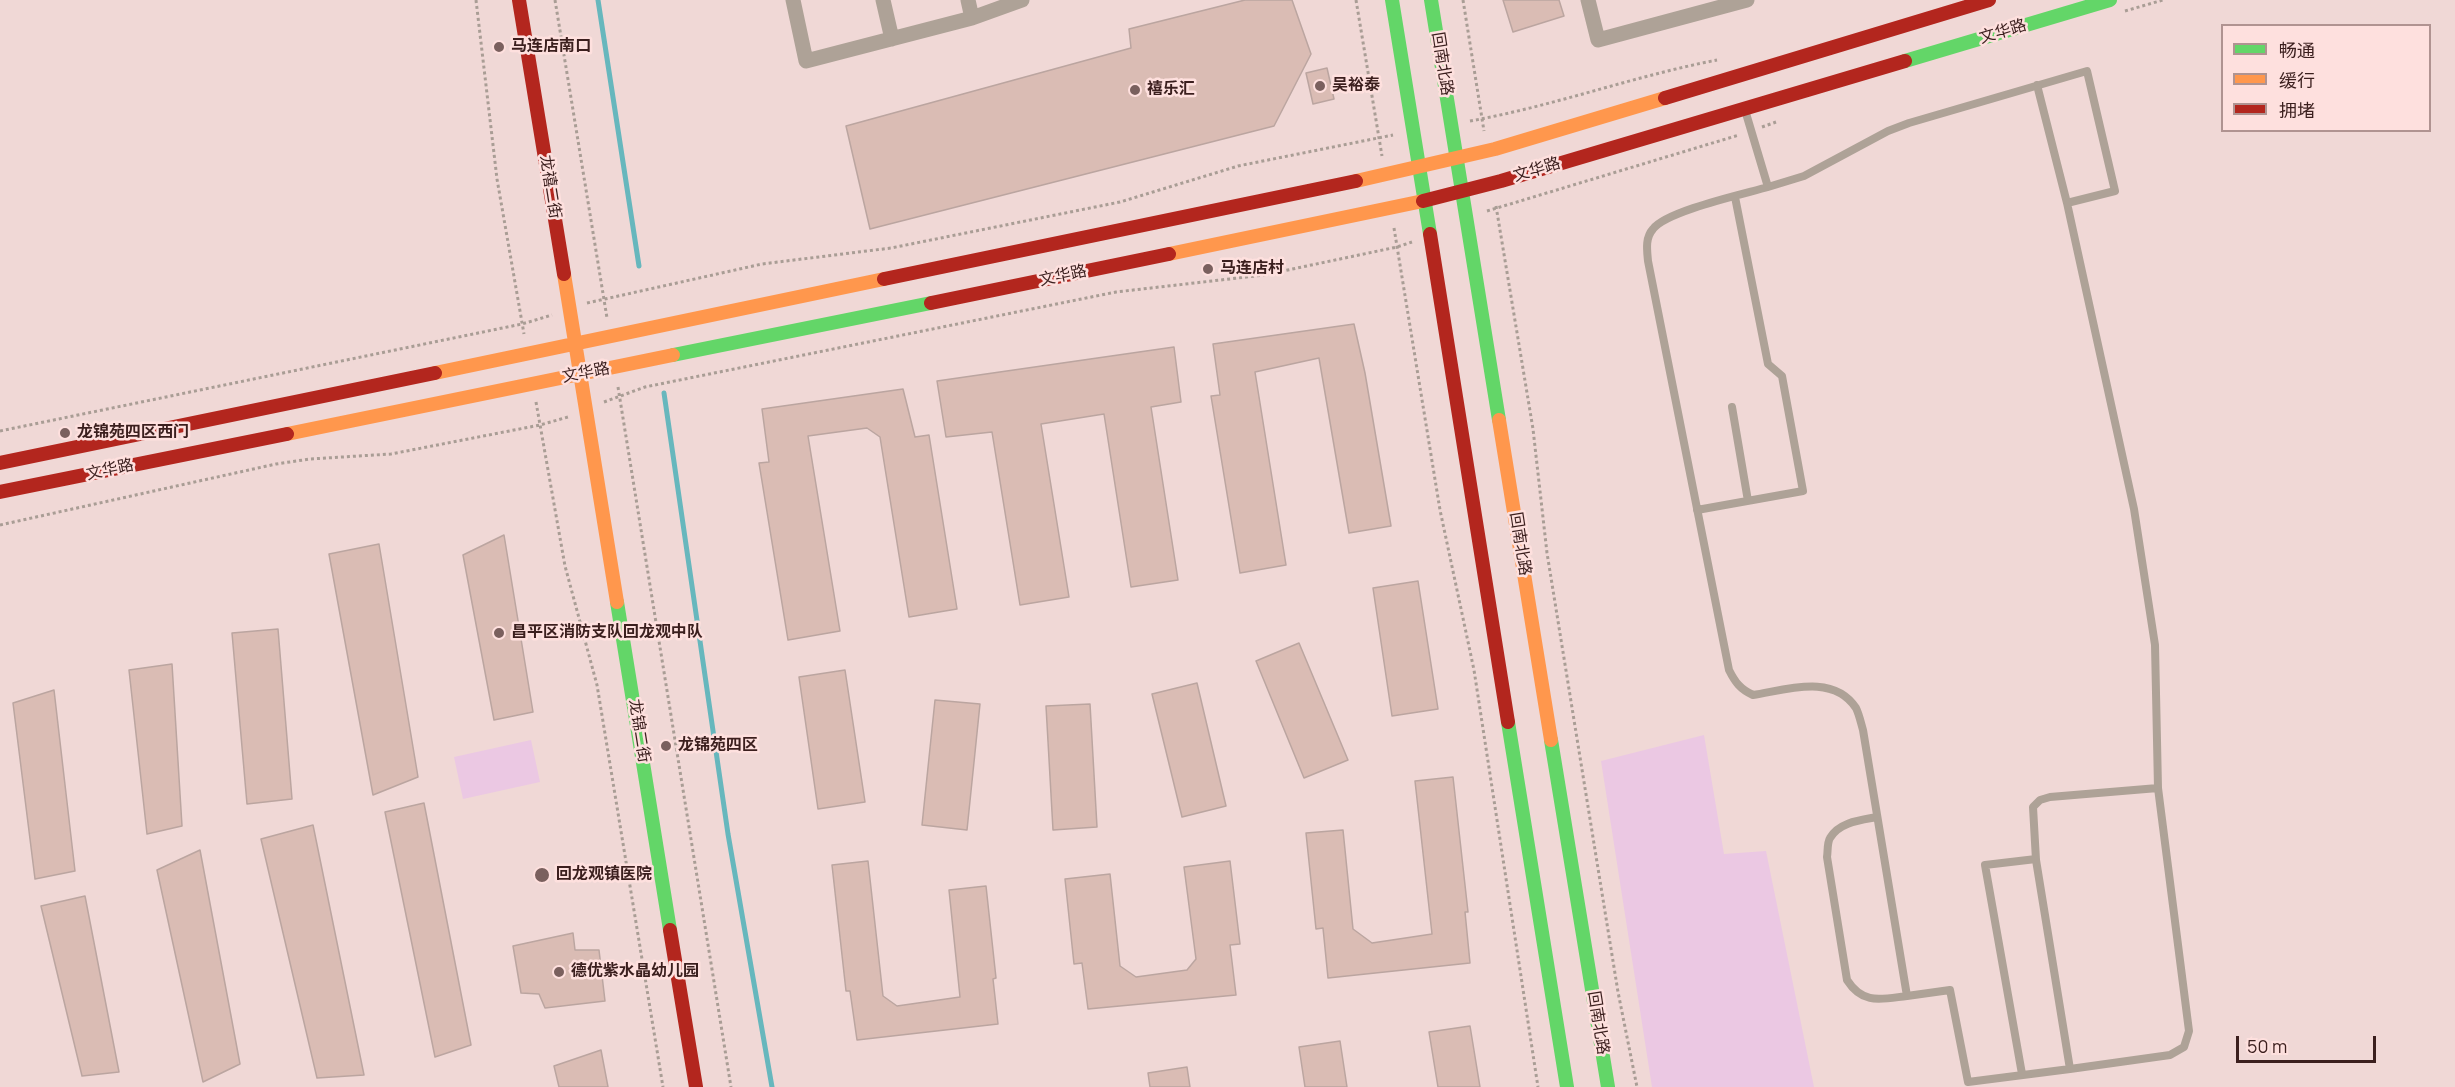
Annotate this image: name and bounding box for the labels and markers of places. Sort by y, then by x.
place label: 马连店南口 [511,37,591,57]
marker: 马连店南口 [492,40,506,54]
place label: 吴裕泰 [1332,76,1380,96]
marker: 吴裕泰 [1313,79,1327,93]
place label: 禧乐汇 [1147,80,1195,100]
marker: 禧乐汇 [1128,83,1142,97]
place label: 马连店村 [1220,259,1284,279]
marker: 马连店村 [1201,262,1215,276]
place label: 龙锦苑四区西门 [77,423,189,443]
marker: 龙锦苑四区西门 [58,426,72,440]
place label: 昌平区消防支队回龙观中队 [511,623,703,643]
marker: 昌平区消防支队回龙观中队 [492,626,506,640]
place label: 龙锦苑四区 [678,736,758,756]
marker: 龙锦苑四区 [659,739,673,753]
place label: 回龙观镇医院 [556,865,652,885]
marker: 回龙观镇医院 [533,866,551,884]
place label: 德优紫水晶幼儿园 [571,962,699,982]
marker: 德优紫水晶幼儿园 [552,965,566,979]

